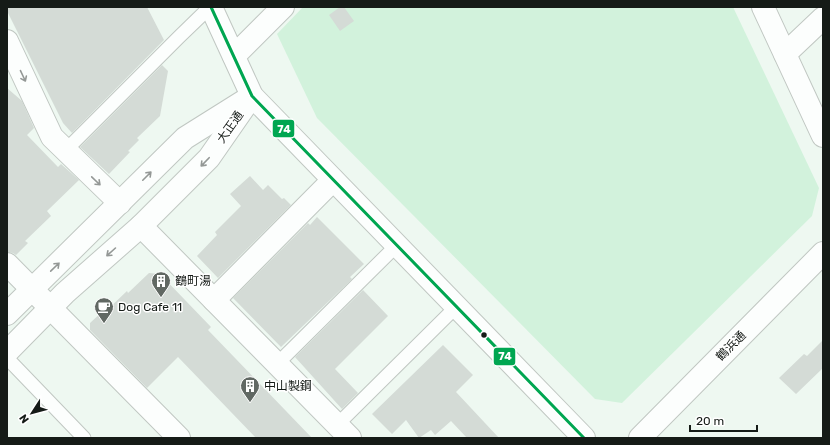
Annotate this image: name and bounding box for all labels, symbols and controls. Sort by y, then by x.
one-way arrow [20,70,27,82]
street label: 大正通 [214,108,246,146]
line badge: 74 [272,119,295,138]
text: 74 [277,123,291,136]
one-way arrow [200,157,210,167]
one-way arrow [142,171,152,181]
one-way arrow [91,176,101,186]
one-way arrow [106,248,116,257]
one-way arrow [50,262,60,272]
building icon: 鶴町湯 [150,270,172,298]
place label: 鶴町湯 [175,274,211,288]
cafe icon: Dog Cafe 11 [93,296,115,324]
place label: Dog Cafe 11 [118,300,182,314]
street label: 鶴浜通 [713,328,749,364]
unlabelled marker [479,330,489,340]
line badge: 74 [493,347,516,366]
text: 74 [498,350,512,363]
building icon: 中山製鋼 [239,375,261,403]
place label: 中山製鋼 [264,379,312,393]
north arrow [12,393,52,433]
scale bar [690,407,757,433]
text: N [17,411,32,426]
text: 20 m [696,414,724,428]

